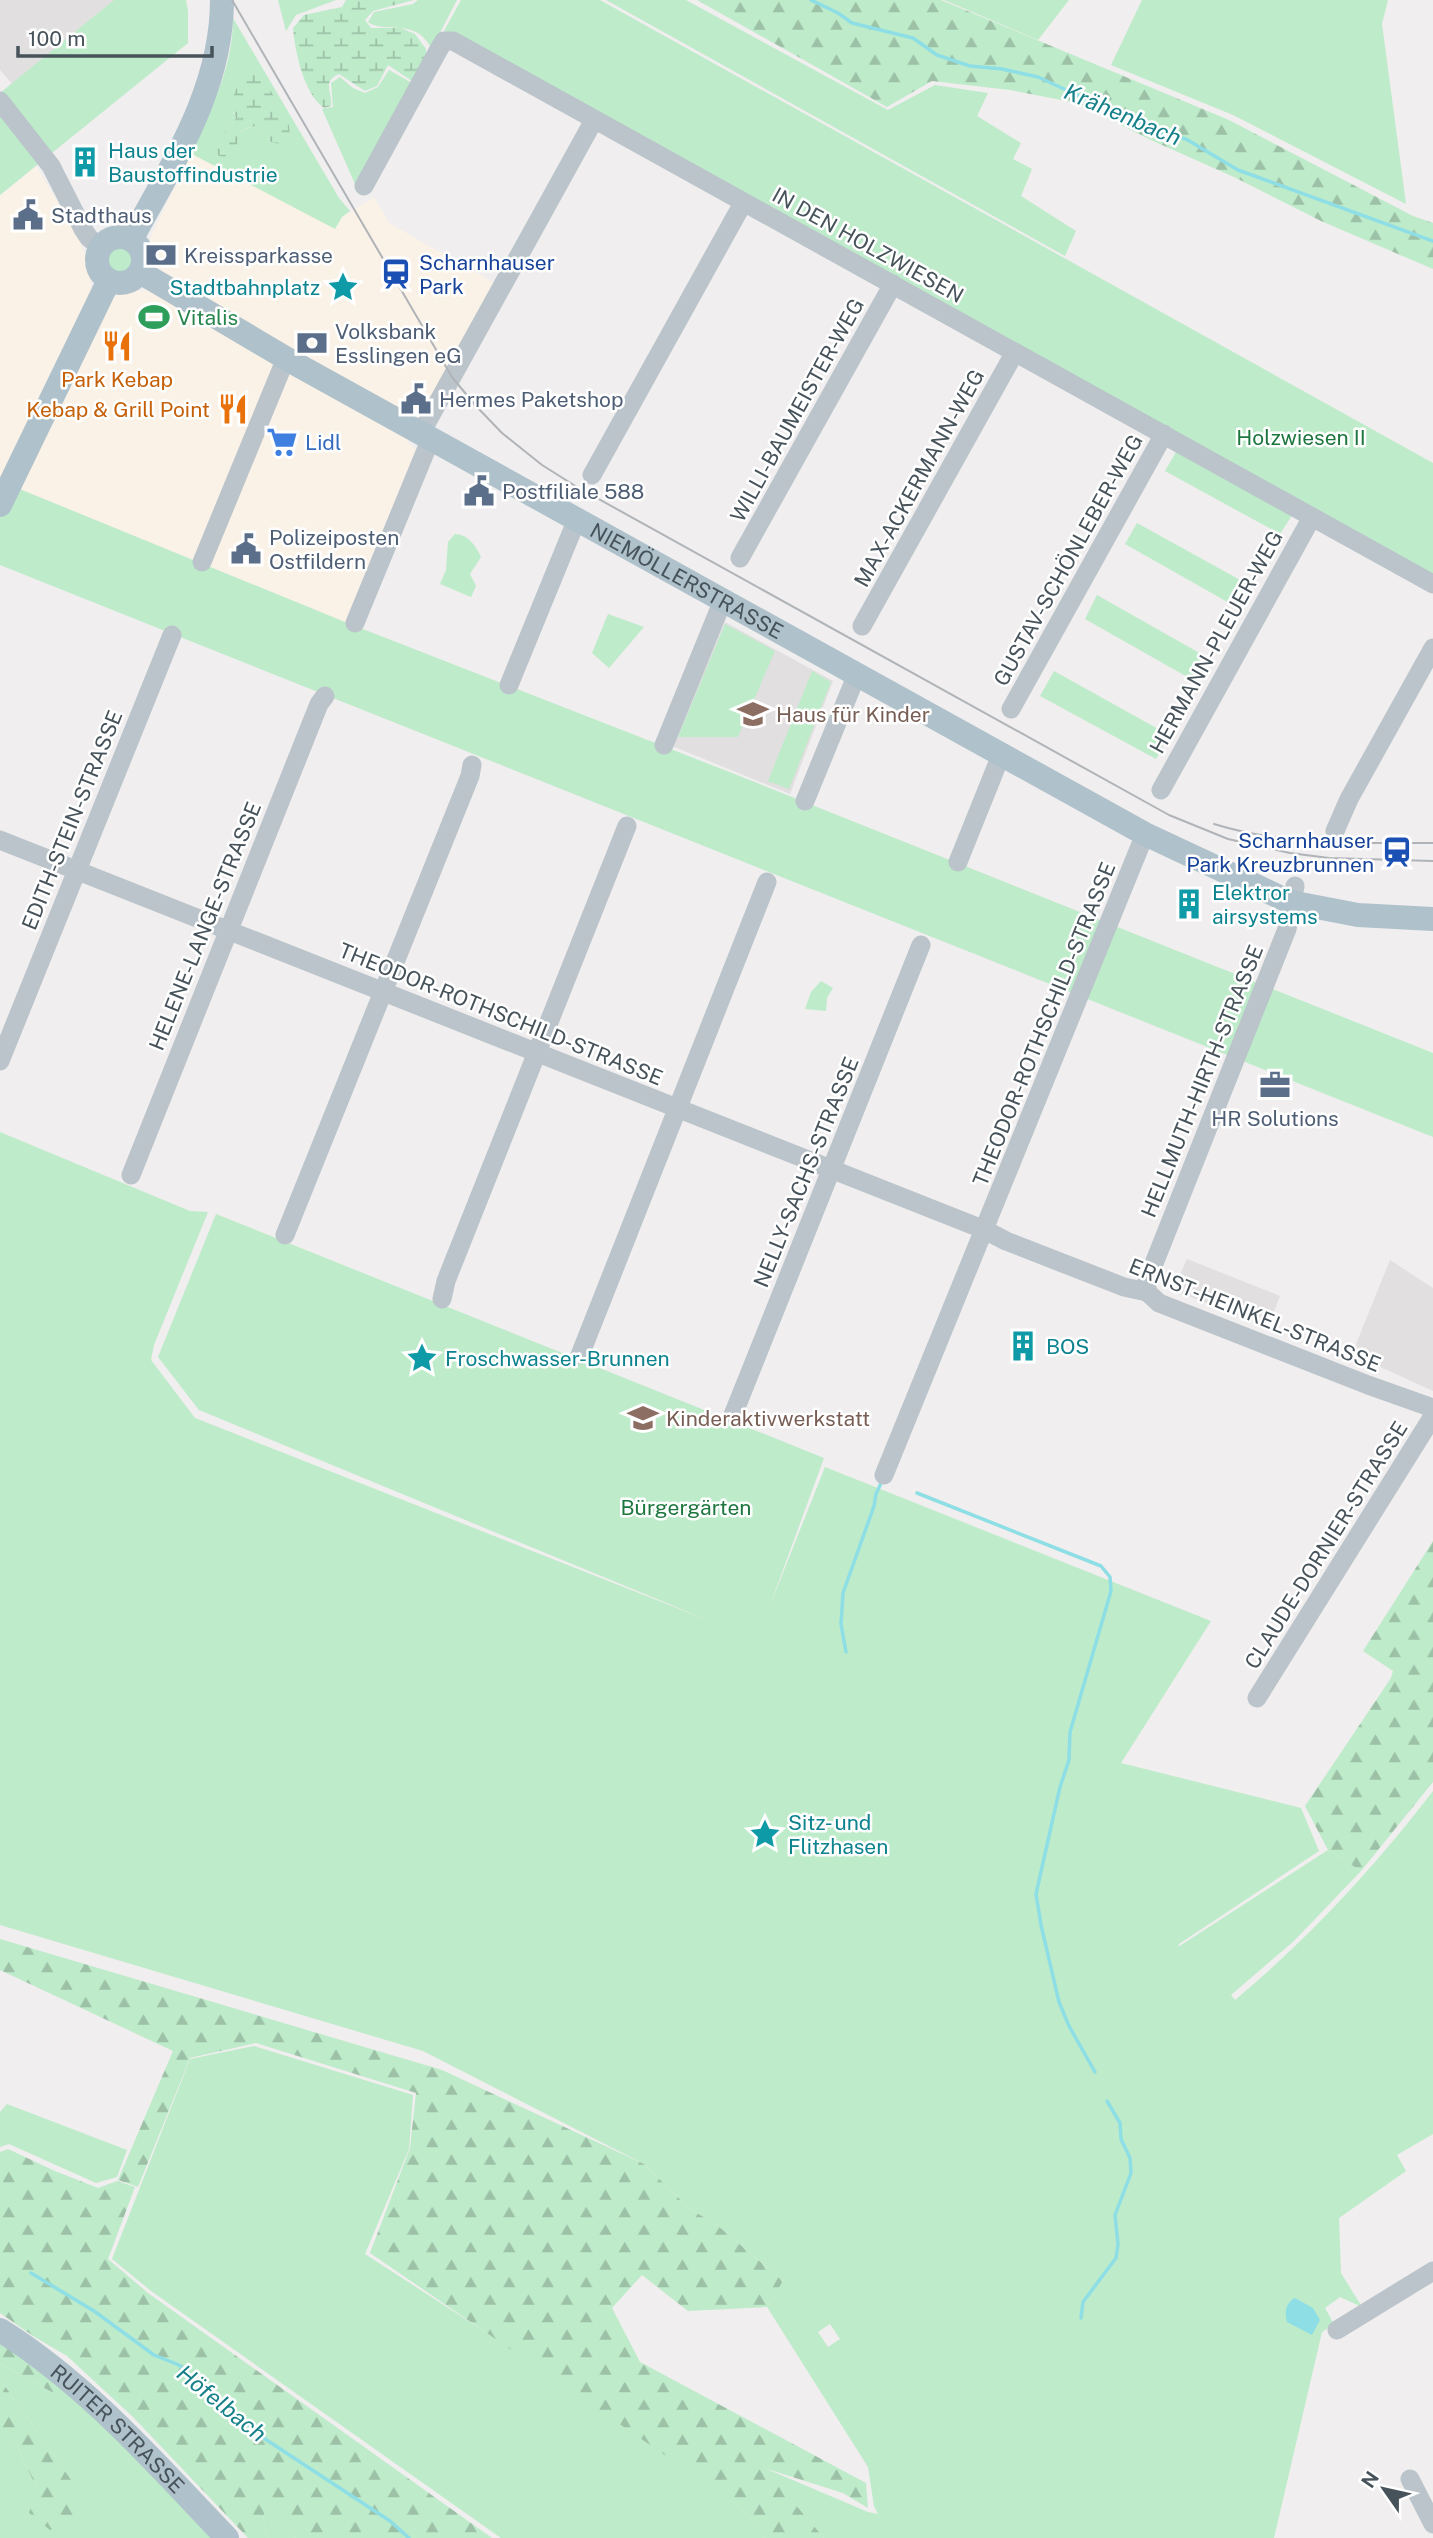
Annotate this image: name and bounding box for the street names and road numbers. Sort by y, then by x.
street label: IN DEN HOLZWIESEN [768,182,968,308]
street label: WILLI-BAUMEISTER-WEG [725,294,869,526]
street label: MAX-ACKERMANN-WEG [849,365,989,591]
street label: GUSTAV-SCHÖNLEBER-WEG [988,430,1148,690]
street label: NIEMÖLLERSTRASSE [586,517,788,644]
street label: HERMANN-PLEUER-WEG [1144,526,1288,758]
street label: EDITH-STEIN-STRASSE [16,707,128,933]
street label: HELENE-LANGE-STRASSE [144,798,266,1054]
street label: THEODOR-ROTHSCHILD-STRASSE [967,858,1121,1190]
street label: THEODOR-ROTHSCHILD-STRASSE [335,937,667,1091]
street label: HELLMUTH-HIRTH-STRASSE [1136,941,1268,1221]
street label: NELLY-SACHS-STRASSE [748,1053,864,1291]
street label: ERNST-HEINKEL-STRASSE [1125,1253,1385,1377]
street label: CLAUDE-DORNIER-STRASSE [1239,1417,1413,1673]
street label: RUITER STRASSE [46,2359,190,2498]

